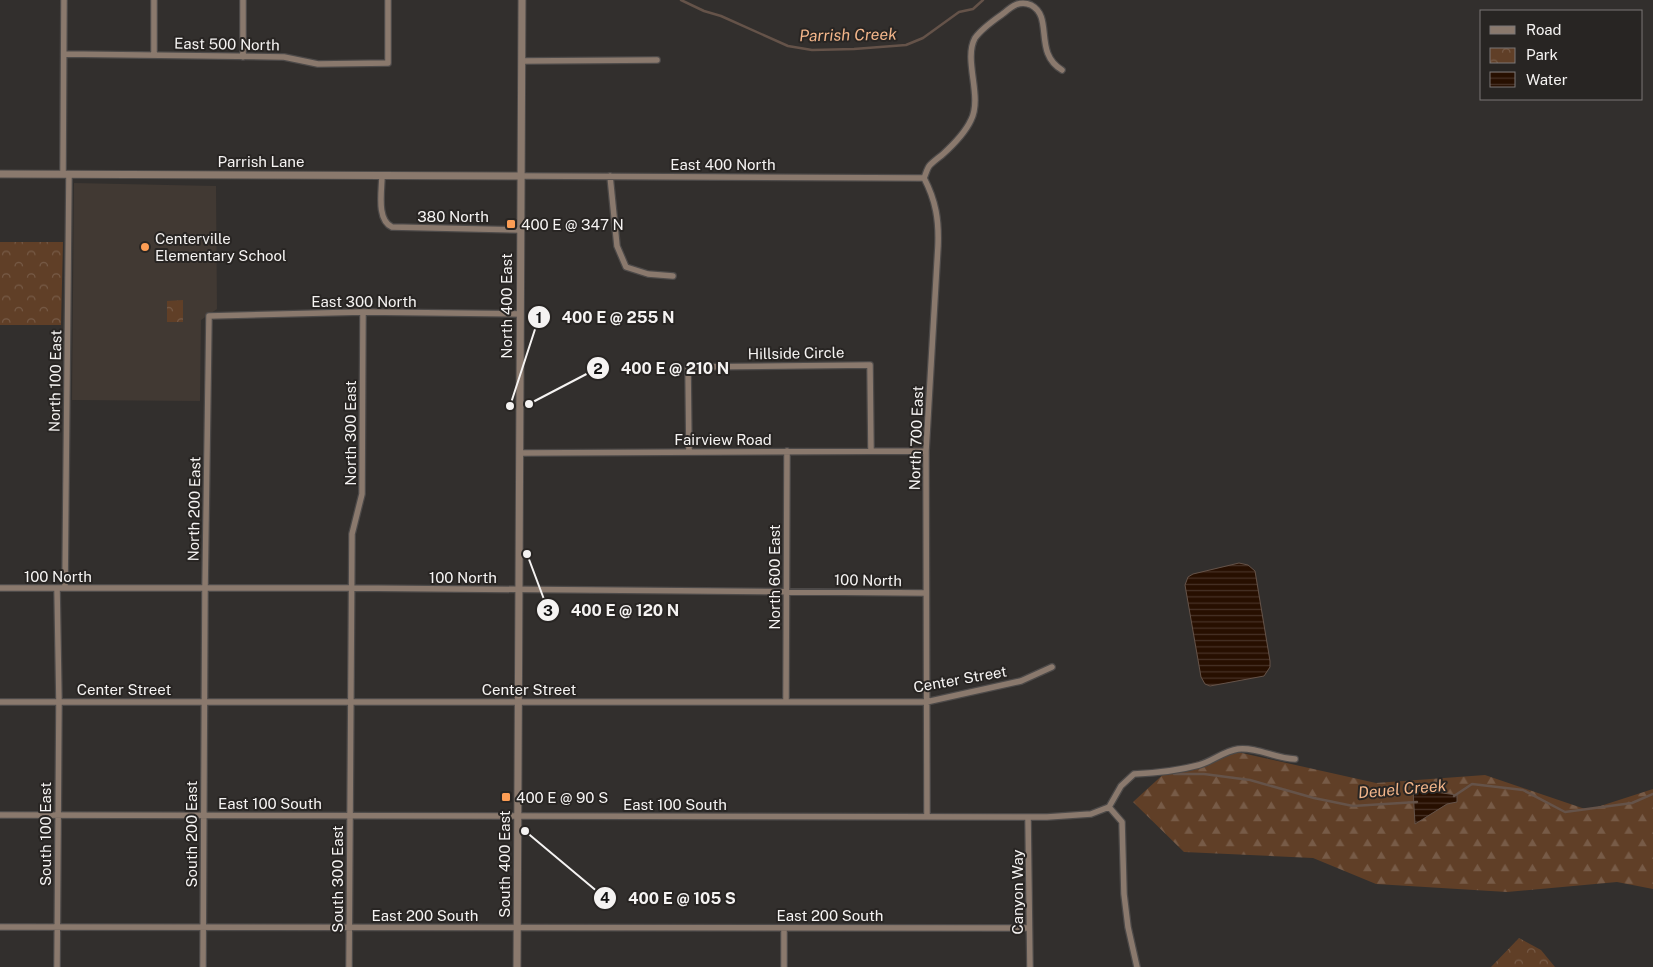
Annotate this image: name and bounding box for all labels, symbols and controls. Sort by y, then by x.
legend [1480,10,1643,100]
text: Road [1526,21,1562,38]
water label: Parrish Creek [799,25,897,45]
street label: East 500 North [174,35,280,53]
text: Park [1526,46,1558,63]
text: Water [1526,71,1568,88]
street label: Parrish Lane [218,153,304,170]
street label: East 400 North [670,156,776,173]
street label: 380 North [417,208,489,225]
place label: 400 E @ 347 N [521,216,624,233]
marker: 400 E @ 347 N [505,218,517,230]
place label: Centerville Elementary School [155,230,287,264]
marker: Centerville Elementary School [139,241,151,253]
street label: North 400 East [498,253,515,359]
street label: East 300 North [311,293,417,310]
callout: 400 E @ 255 N [527,302,685,333]
text: 400 E @ 255 N [561,308,675,327]
text: 1 [536,309,542,326]
street label: North 100 East [46,330,64,432]
street label: Hillside Circle [747,344,845,362]
callout: 400 E @ 210 N [586,353,739,384]
text: 400 E @ 210 N [621,359,729,378]
text: 2 [593,360,603,377]
street label: North 300 East [342,380,359,486]
street label: North 700 East [906,385,926,491]
street label: Fairview Road [674,431,772,448]
street label: North 200 East [185,456,203,562]
street label: North 600 East [766,524,783,630]
street label: 100 North [24,568,92,585]
street label: 100 North [429,569,497,586]
street label: 100 North [834,571,902,589]
callout: 400 E @ 120 N [536,595,689,626]
text: 400 E @ 120 N [571,601,679,620]
text: 3 [543,602,553,619]
street label: Center Street [912,662,1008,696]
street label: Center Street [77,681,171,698]
street label: Center Street [482,681,576,698]
water label: Deuel Creek [1357,776,1447,802]
street label: South 200 East [183,780,200,887]
street label: South 100 East [37,782,54,886]
place label: 400 E @ 90 S [516,789,608,806]
marker: 400 E @ 90 S [500,791,512,803]
street label: East 100 South [218,795,322,812]
street label: East 100 South [623,796,727,813]
street label: South 400 East [496,810,513,918]
street label: South 300 East [329,825,346,933]
street label: Canyon Way [1009,850,1026,934]
callout: 400 E @ 105 S [593,882,746,913]
text: 4 [600,889,610,906]
text: 400 E @ 105 S [628,889,736,908]
street label: East 200 South [372,907,478,924]
street label: East 200 South [777,907,883,924]

